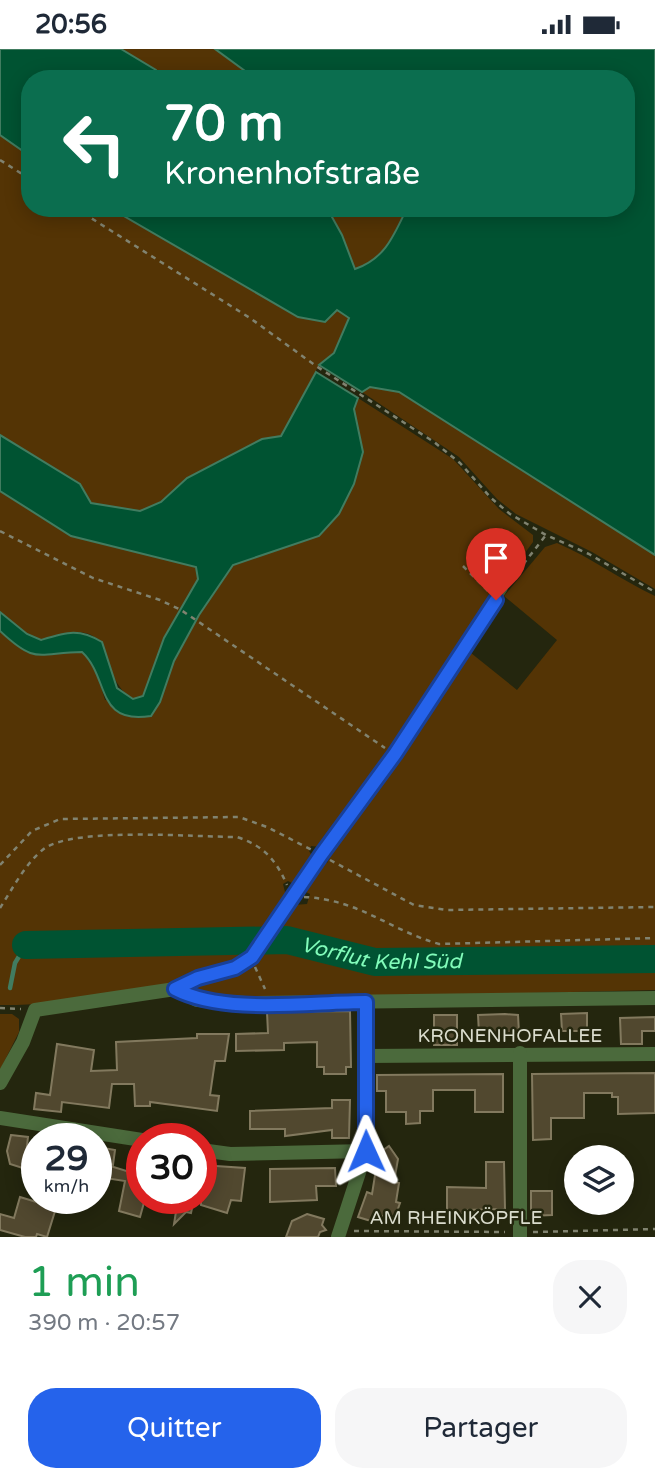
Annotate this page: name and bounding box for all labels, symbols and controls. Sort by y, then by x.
text: 20:56 [35,9,107,40]
text: 70 m [164,95,283,154]
icon: left [49,98,140,189]
text: Kronenhofstraße [164,155,420,193]
pin [466,528,526,600]
icon: arrive [477,539,515,577]
water label: Vorflut Kehl Süd [298,931,464,975]
street label: KRONENHOFALLEE [418,1025,602,1047]
position arrow [329,1114,403,1188]
speed limit sign: 30 [126,1123,217,1214]
text: 29 [45,1138,88,1180]
map controls [564,1145,634,1215]
button: layers [564,1145,634,1215]
text: km/h [44,1175,89,1197]
street label: AM RHEINKÖPFLE [369,1207,543,1229]
text: 1 min [28,1257,140,1308]
button: close [553,1260,627,1334]
text: 390 m · 20:57 [28,1309,180,1337]
button: Quitter [28,1388,321,1468]
button: Partager [335,1388,627,1468]

